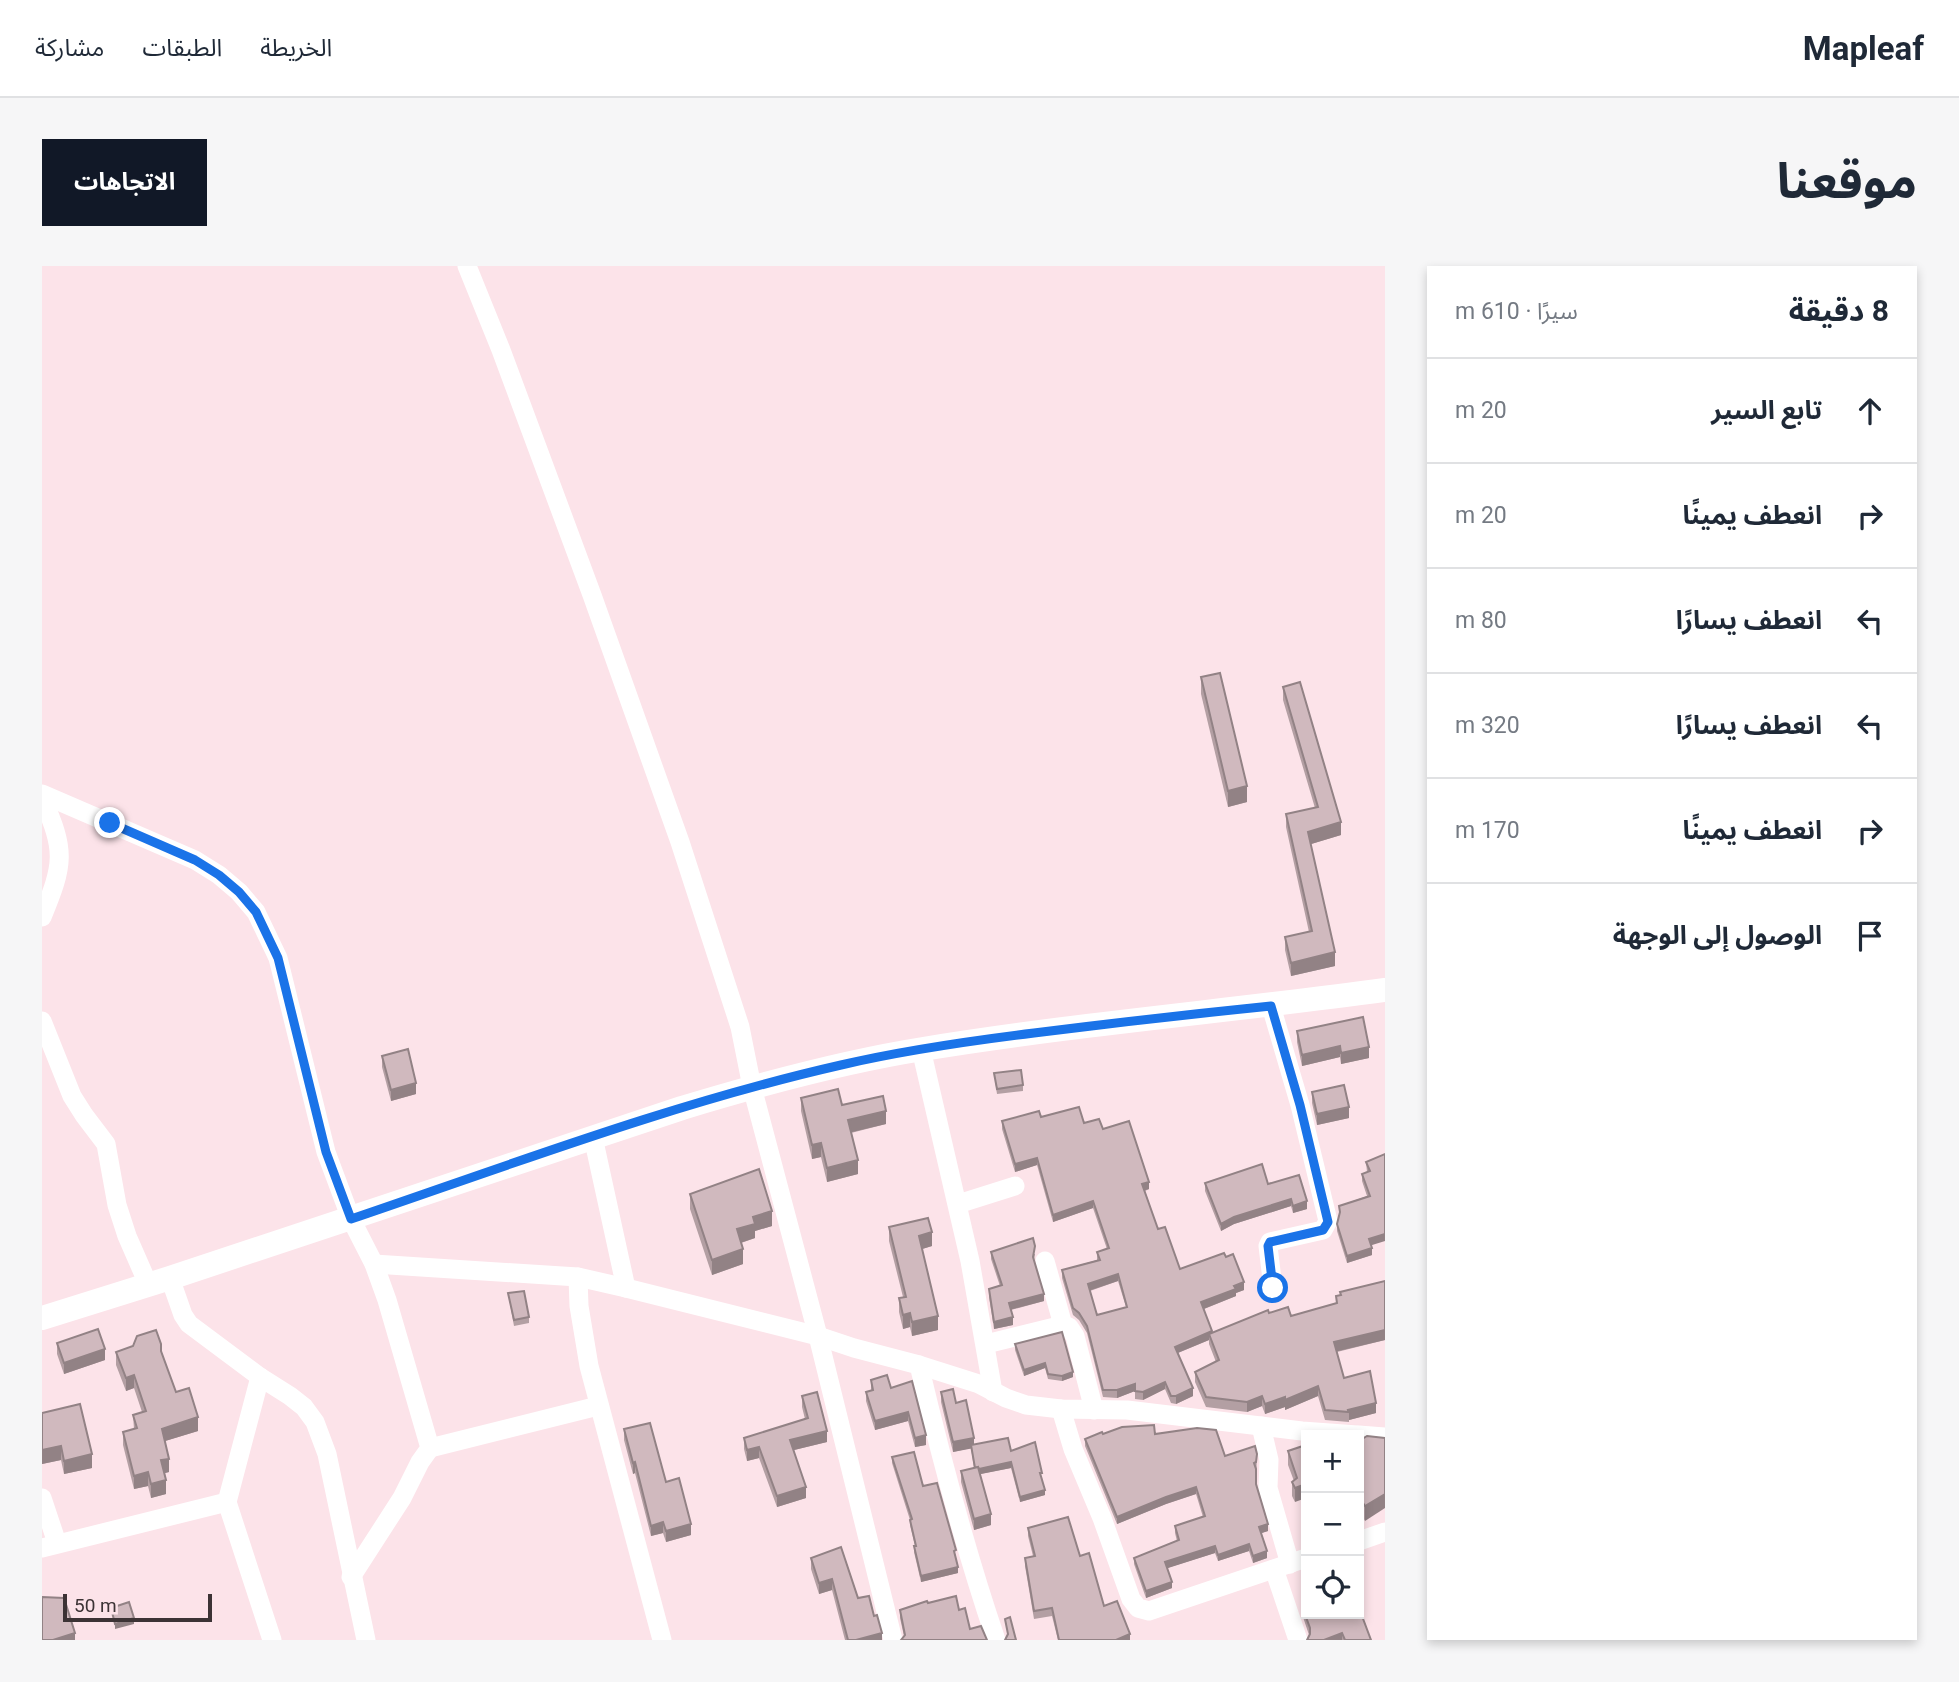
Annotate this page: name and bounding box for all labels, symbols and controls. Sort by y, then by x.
text: Mapleaf [1803,29,1924,68]
text: مشاركة [35,34,104,62]
text: الطبقات [142,34,222,62]
text: الخريطة [260,34,332,62]
button: الاتجاهات [42,139,207,226]
text: موقعنا [1777,153,1917,210]
text: 8 دقيقة [1789,293,1889,328]
text: سيرًا · 610 m [1455,298,1578,325]
icon: ahead [1851,392,1889,430]
text: تابع السير [1711,395,1822,425]
text: 20 m [1455,397,1507,424]
icon: right [1851,497,1889,535]
text: انعطف يمينًا [1683,500,1822,530]
text: 20 m [1455,502,1507,529]
icon: left [1851,602,1889,640]
text: انعطف يسارًا [1676,605,1822,635]
text: 80 m [1455,607,1507,634]
icon: left [1851,707,1889,745]
text: انعطف يسارًا [1676,710,1822,740]
text: 320 m [1455,712,1520,739]
route end [94,807,125,838]
icon: right [1851,812,1889,850]
text: انعطف يمينًا [1683,815,1822,845]
text: 170 m [1455,817,1520,844]
icon: arrive [1851,917,1889,955]
text: الوصول إلى الوجهة [1613,920,1822,950]
route start [1257,1272,1288,1303]
map controls [1301,1430,1364,1619]
button: + [1301,1430,1364,1493]
button: − [1301,1493,1364,1556]
button: locate [1301,1556,1364,1619]
scale bar [63,1591,212,1623]
text: 50 m [74,1594,117,1617]

